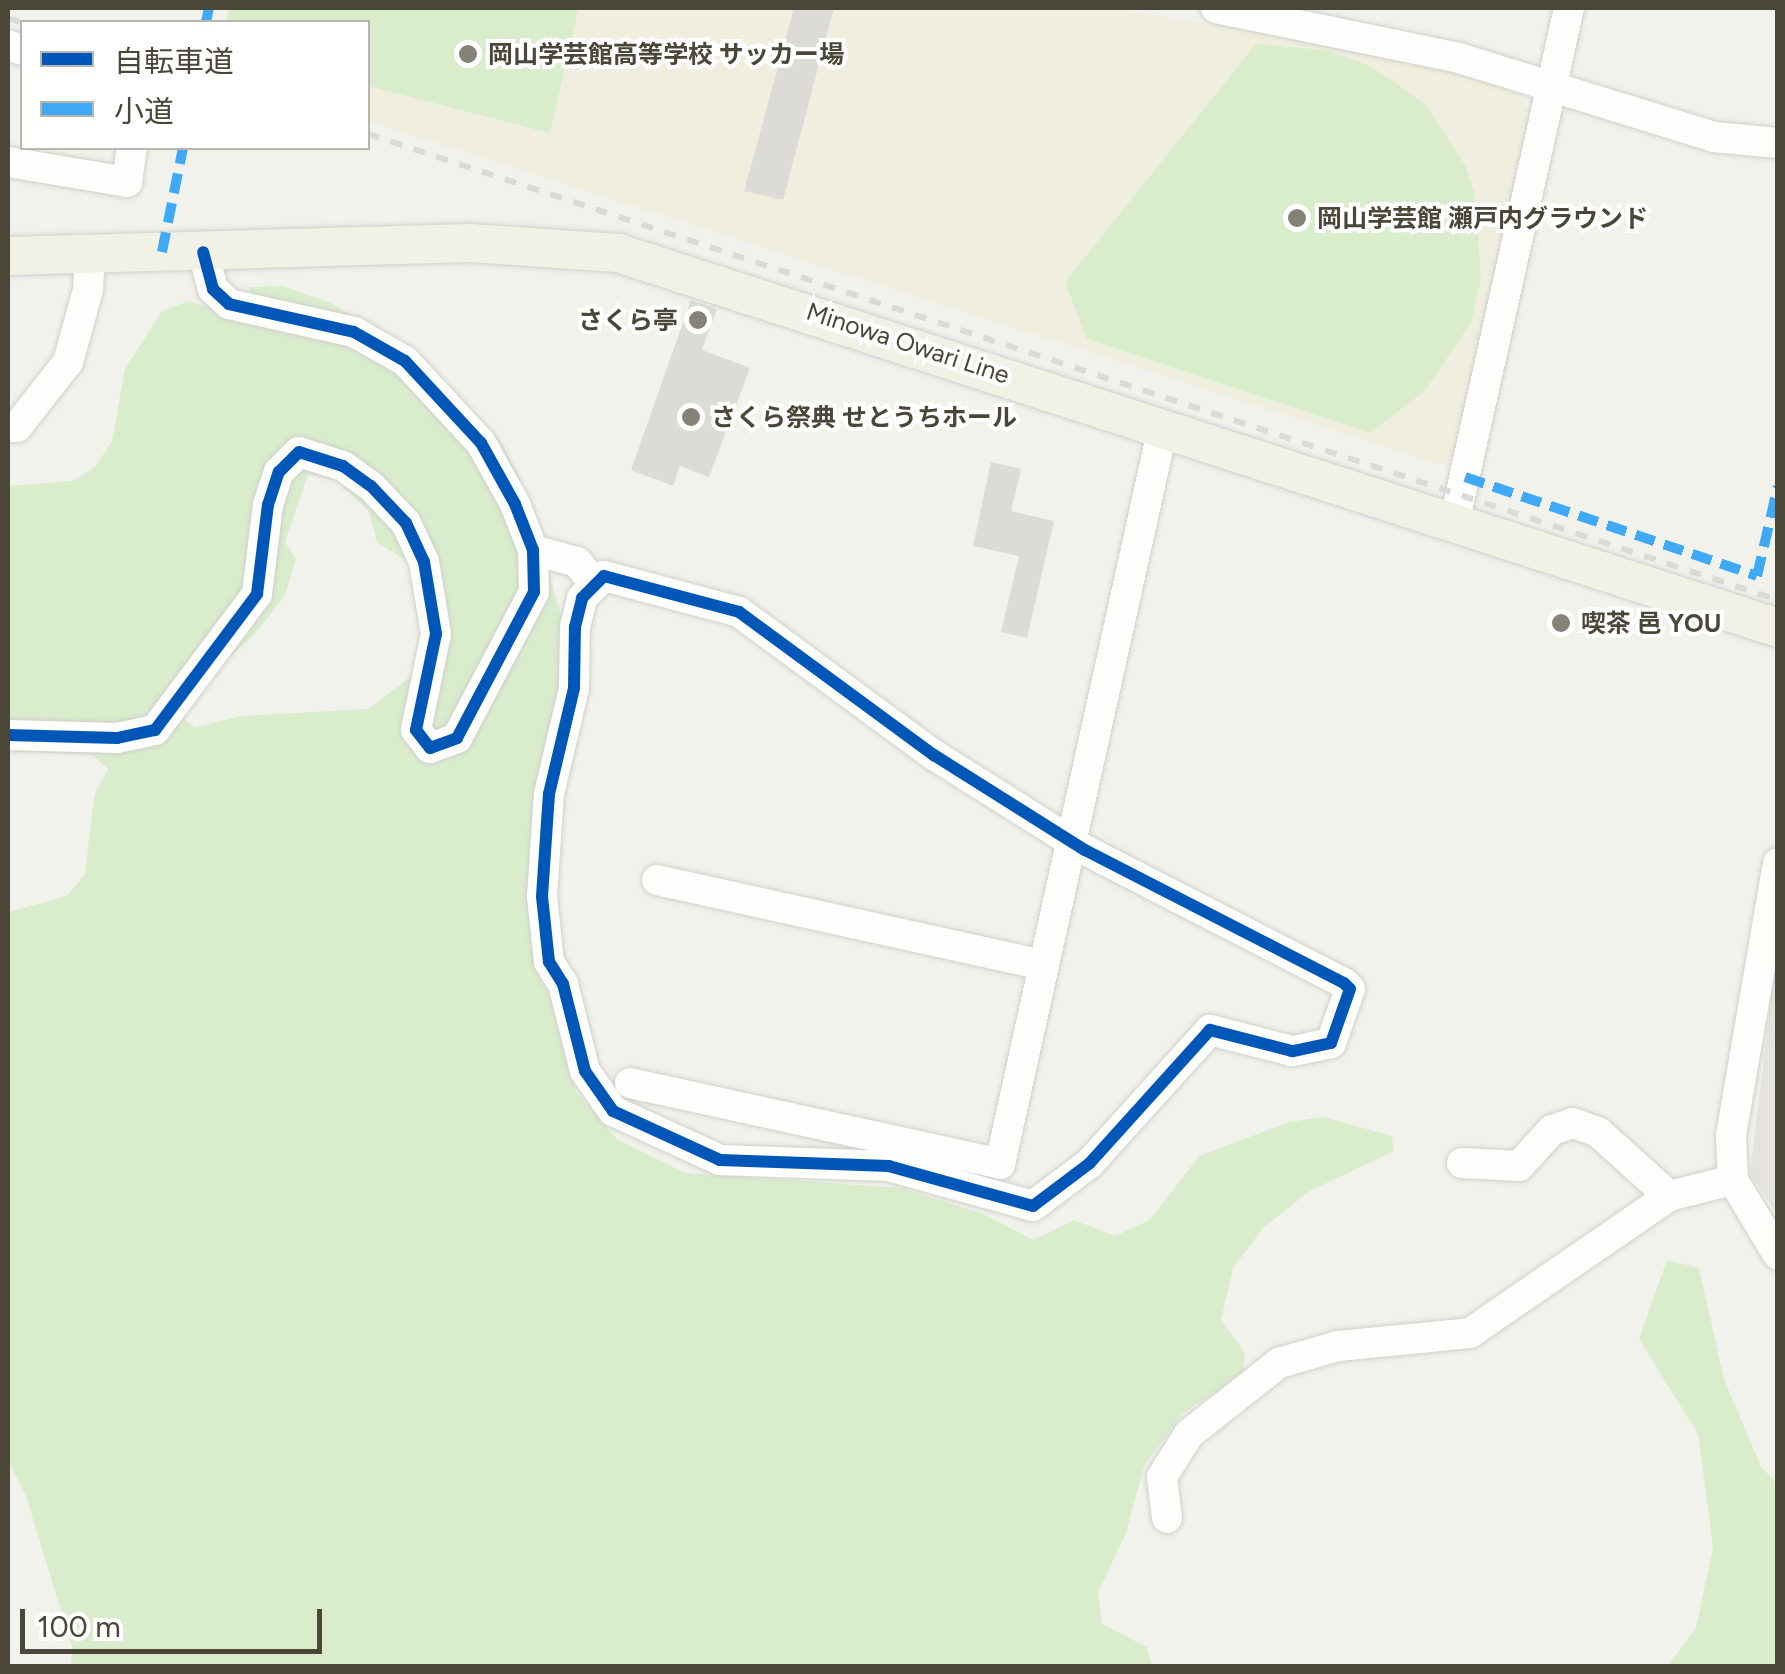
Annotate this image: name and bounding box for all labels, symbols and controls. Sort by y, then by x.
legend [20,20,370,150]
place label: 岡山学芸館高等学校 サッカー場 [488,39,844,69]
text: 自転車道 [114,43,234,80]
marker: 岡山学芸館高等学校 サッカー場 [457,43,479,65]
text: 小道 [114,93,174,130]
place label: 岡山学芸館 瀬戸内グラウンド [1317,203,1648,233]
marker: 岡山学芸館 瀬戸内グラウンド [1286,207,1308,229]
street label: Minowa Owari Line [803,296,1013,390]
place label: さくら亭 [578,305,678,335]
marker: さくら亭 [687,309,709,331]
place label: さくら祭典 せとうちホール [711,402,1017,432]
marker: さくら祭典 せとうちホール [680,406,702,428]
place label: 喫茶 邑 YOU [1581,608,1721,638]
marker: 喫茶 邑 YOU [1550,612,1572,634]
scale bar [25,1589,328,1651]
text: 100 m [37,1608,121,1645]

